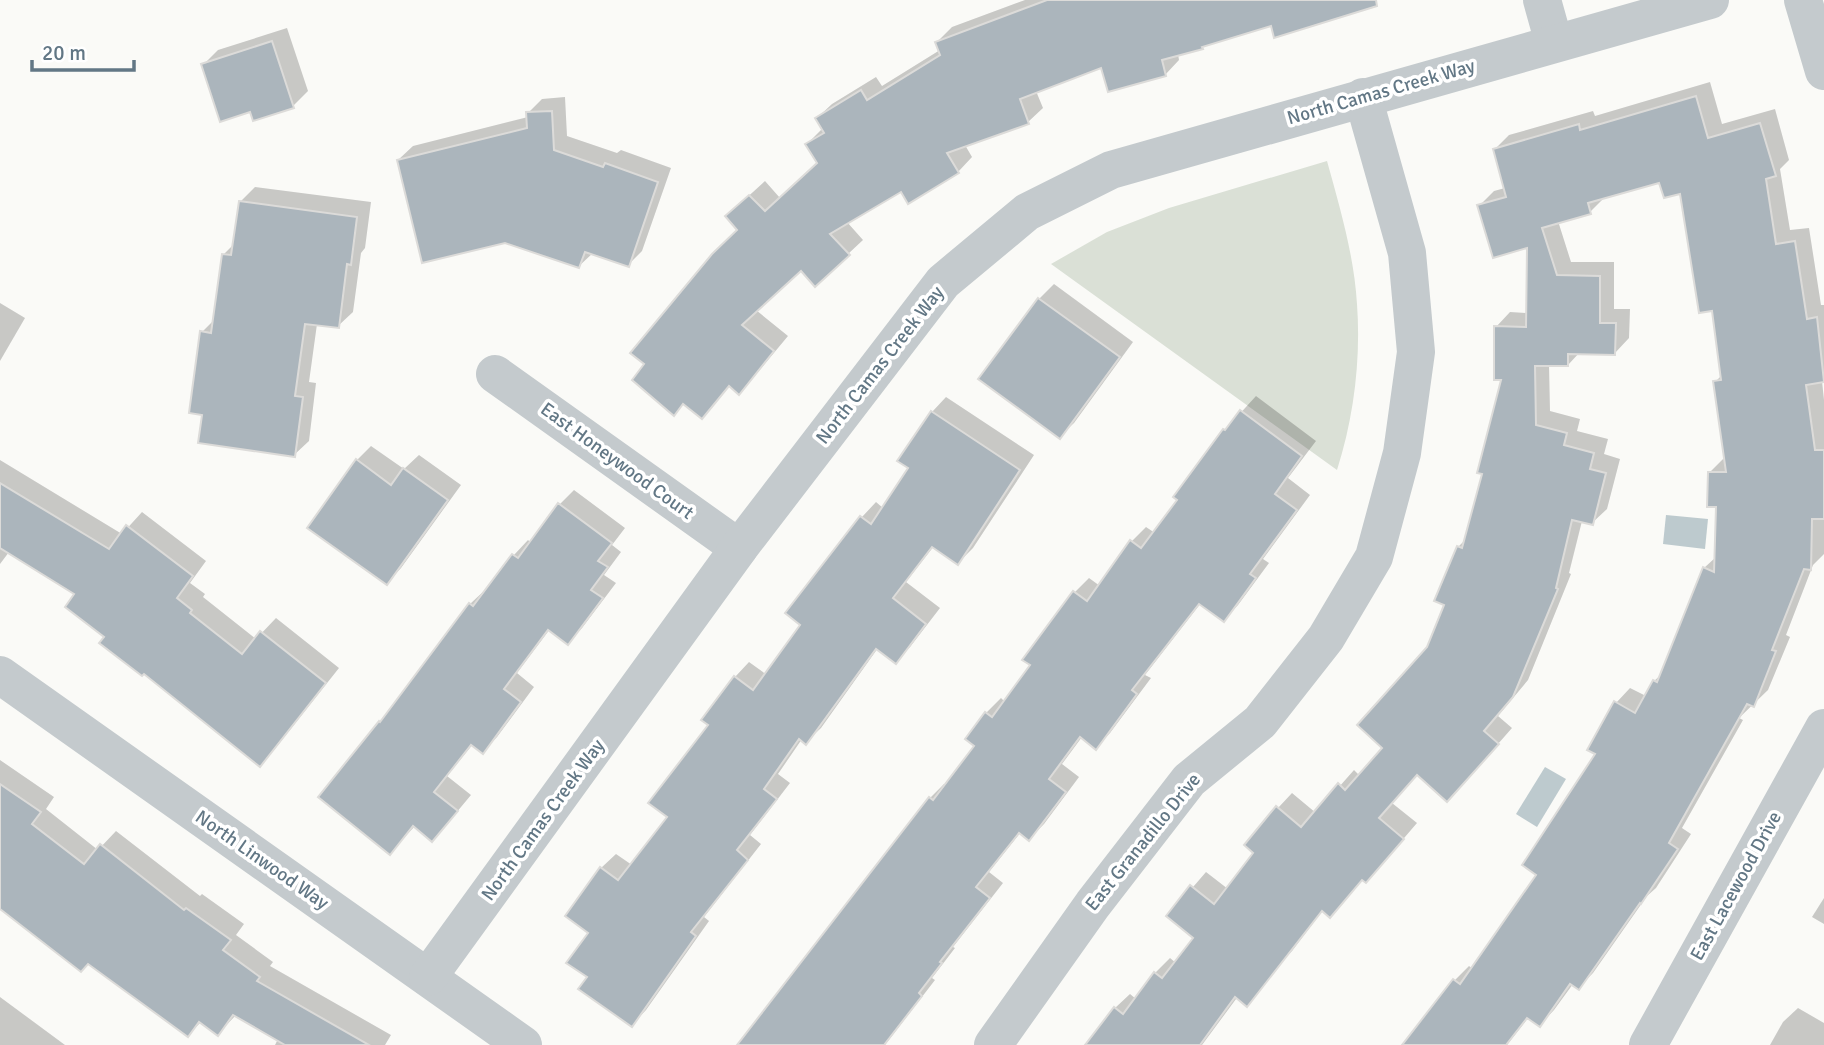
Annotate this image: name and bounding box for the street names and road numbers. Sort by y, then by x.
street label: North Camas Creek Way [1284,54,1478,130]
street label: North Camas Creek Way [811,281,949,449]
street label: East Honeywood Court [536,397,699,525]
street label: North Camas Creek Way [476,734,610,906]
street label: East Granadillo Drive [1080,768,1206,916]
street label: North Linwood Way [191,805,333,915]
street label: East Lacewood Drive [1685,807,1787,965]

